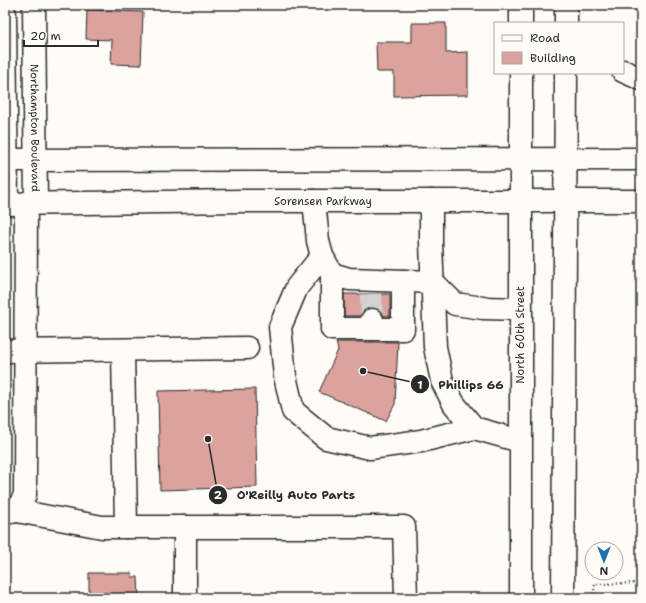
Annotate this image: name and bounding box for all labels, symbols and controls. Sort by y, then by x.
scale bar [24,22,98,48]
legend [494,22,624,74]
text: 20 m [30,28,61,44]
text: Road [530,30,561,46]
text: Building [530,50,576,66]
street label: Northampton Boulevard [27,64,43,192]
street label: Sorensen Parkway [274,194,372,209]
street label: North 60th Street [513,286,528,384]
callout: Phillips 66 [410,372,512,396]
text: 1 [417,377,423,393]
text: Phillips 66 [438,377,504,393]
callout: O'Reilly Auto Parts [208,483,363,507]
text: 2 [214,487,223,503]
text: O'Reilly Auto Parts [237,487,355,503]
north arrow [584,541,624,581]
text: N [599,563,608,578]

